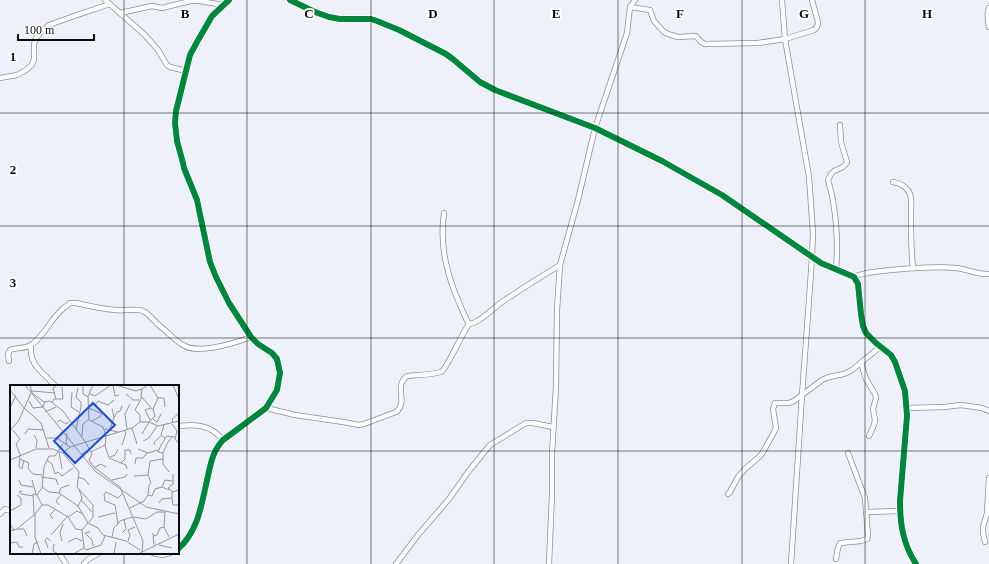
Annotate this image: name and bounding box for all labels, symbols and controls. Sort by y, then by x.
text: B [181,6,190,21]
text: C [304,6,314,21]
text: D [428,6,438,21]
text: E [552,6,560,21]
text: F [676,6,684,21]
text: G [799,6,809,21]
text: H [922,6,932,21]
scale bar [18,16,94,42]
text: 100 m [24,23,55,37]
text: 1 [10,49,16,64]
text: 2 [10,162,16,177]
text: 3 [10,275,17,290]
inset map [10,385,179,554]

